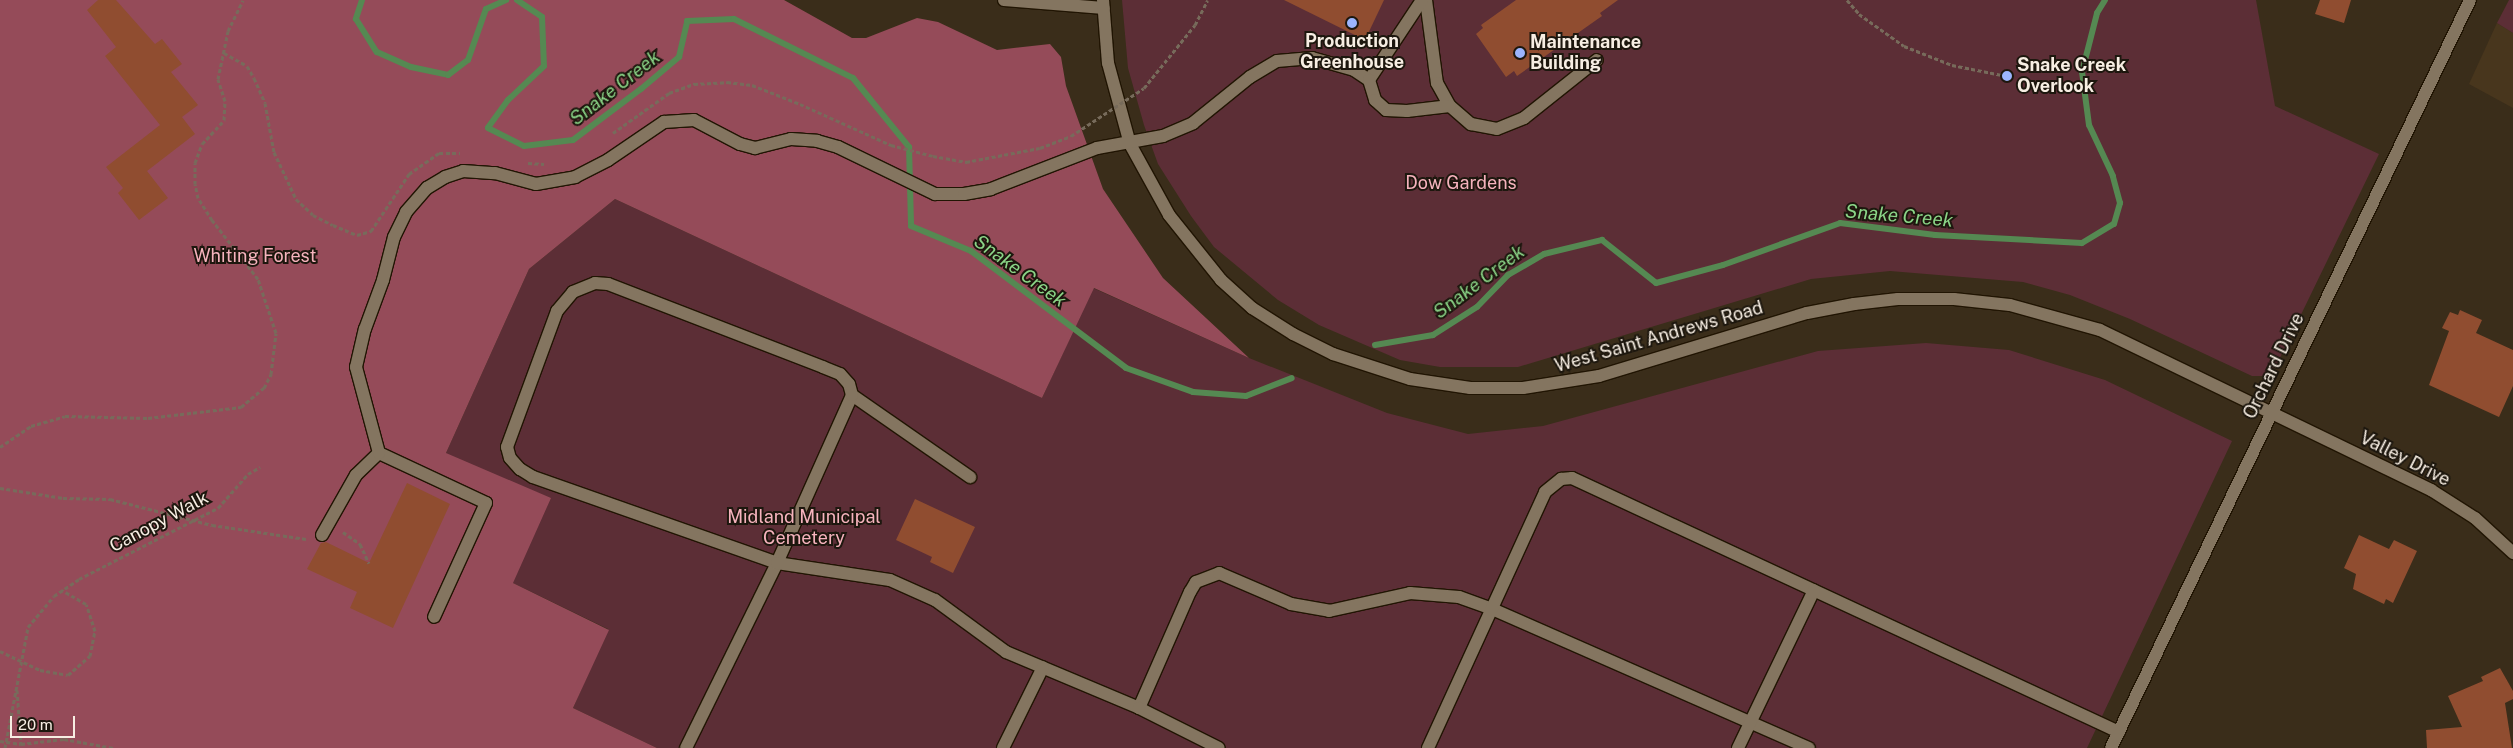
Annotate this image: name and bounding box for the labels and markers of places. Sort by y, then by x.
marker: Production Greenhouse [1346,17,1358,29]
place label: Production Greenhouse [1300,31,1404,74]
place label: Maintenance Building [1530,32,1641,74]
marker: Maintenance Building [1514,47,1526,59]
place label: Snake Creek Overlook [2017,55,2126,98]
marker: Snake Creek Overlook [2001,70,2013,82]

